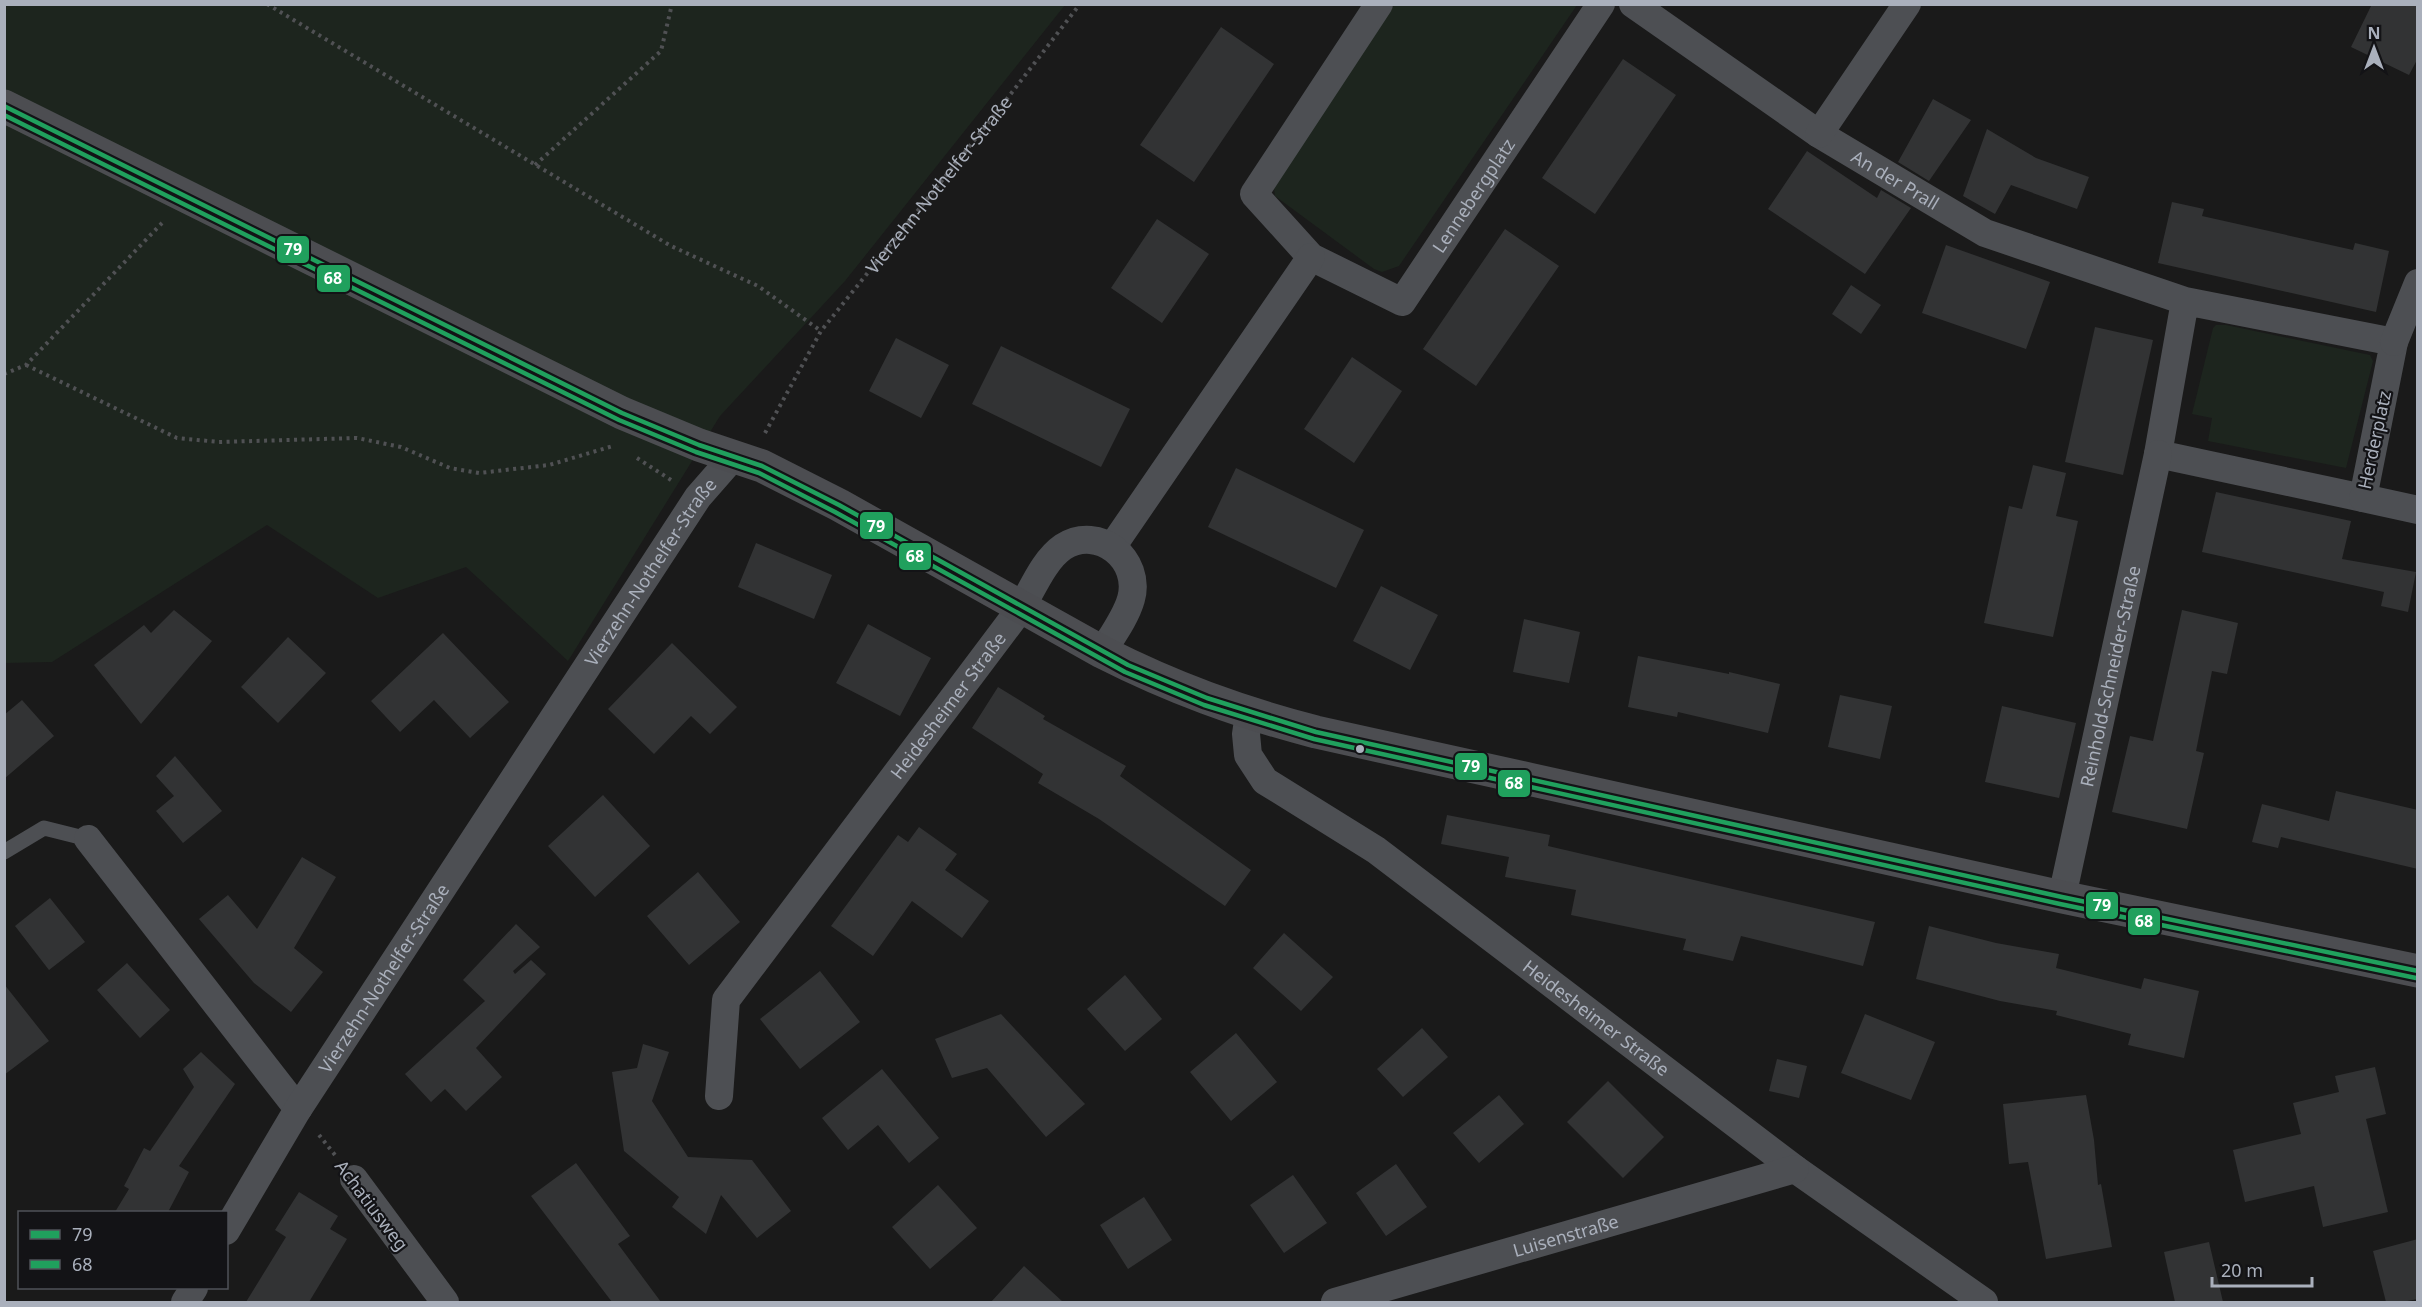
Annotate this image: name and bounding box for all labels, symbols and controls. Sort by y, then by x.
north arrow [2344,18,2404,78]
text: N [2367,22,2381,44]
street label: Vierzehn-Nothelfer-Straße [860,91,1017,279]
street label: Lennebergplatz [1426,134,1520,257]
street label: An der Prall [1847,144,1944,215]
line badge: 79 [276,235,310,264]
text: 79 [284,238,302,260]
line badge: 68 [316,264,351,293]
text: 68 [324,267,342,289]
street label: Herderplatz [2352,389,2396,491]
street label: Vierzehn-Nothelfer-Straße [579,473,721,671]
line badge: 79 [859,511,894,540]
text: 79 [867,515,885,537]
line badge: 68 [898,542,932,571]
text: 68 [906,545,924,567]
street label: Reinhold-Schneider-Straße [2074,563,2146,789]
street label: Heidesheimer Straße [885,627,1011,784]
unlabelled marker [1354,743,1366,755]
line badge: 79 [1454,752,1488,781]
text: 79 [1462,755,1480,777]
line badge: 68 [1497,769,1531,798]
text: 68 [1505,772,1523,794]
street label: Vierzehn-Nothelfer-Straße [313,879,454,1077]
line badge: 79 [2085,891,2119,920]
text: 79 [2093,894,2111,916]
line badge: 68 [2127,907,2161,936]
text: 68 [2135,910,2153,932]
street label: Heidesheimer Straße [1518,954,1674,1081]
street label: Achatiusweg [330,1155,414,1255]
street label: Luisenstraße [1510,1209,1621,1262]
legend [18,1211,228,1289]
text: 79 [72,1222,93,1246]
scale bar [2212,1250,2312,1288]
text: 68 [72,1252,93,1276]
text: 20 m [2221,1258,2263,1282]

